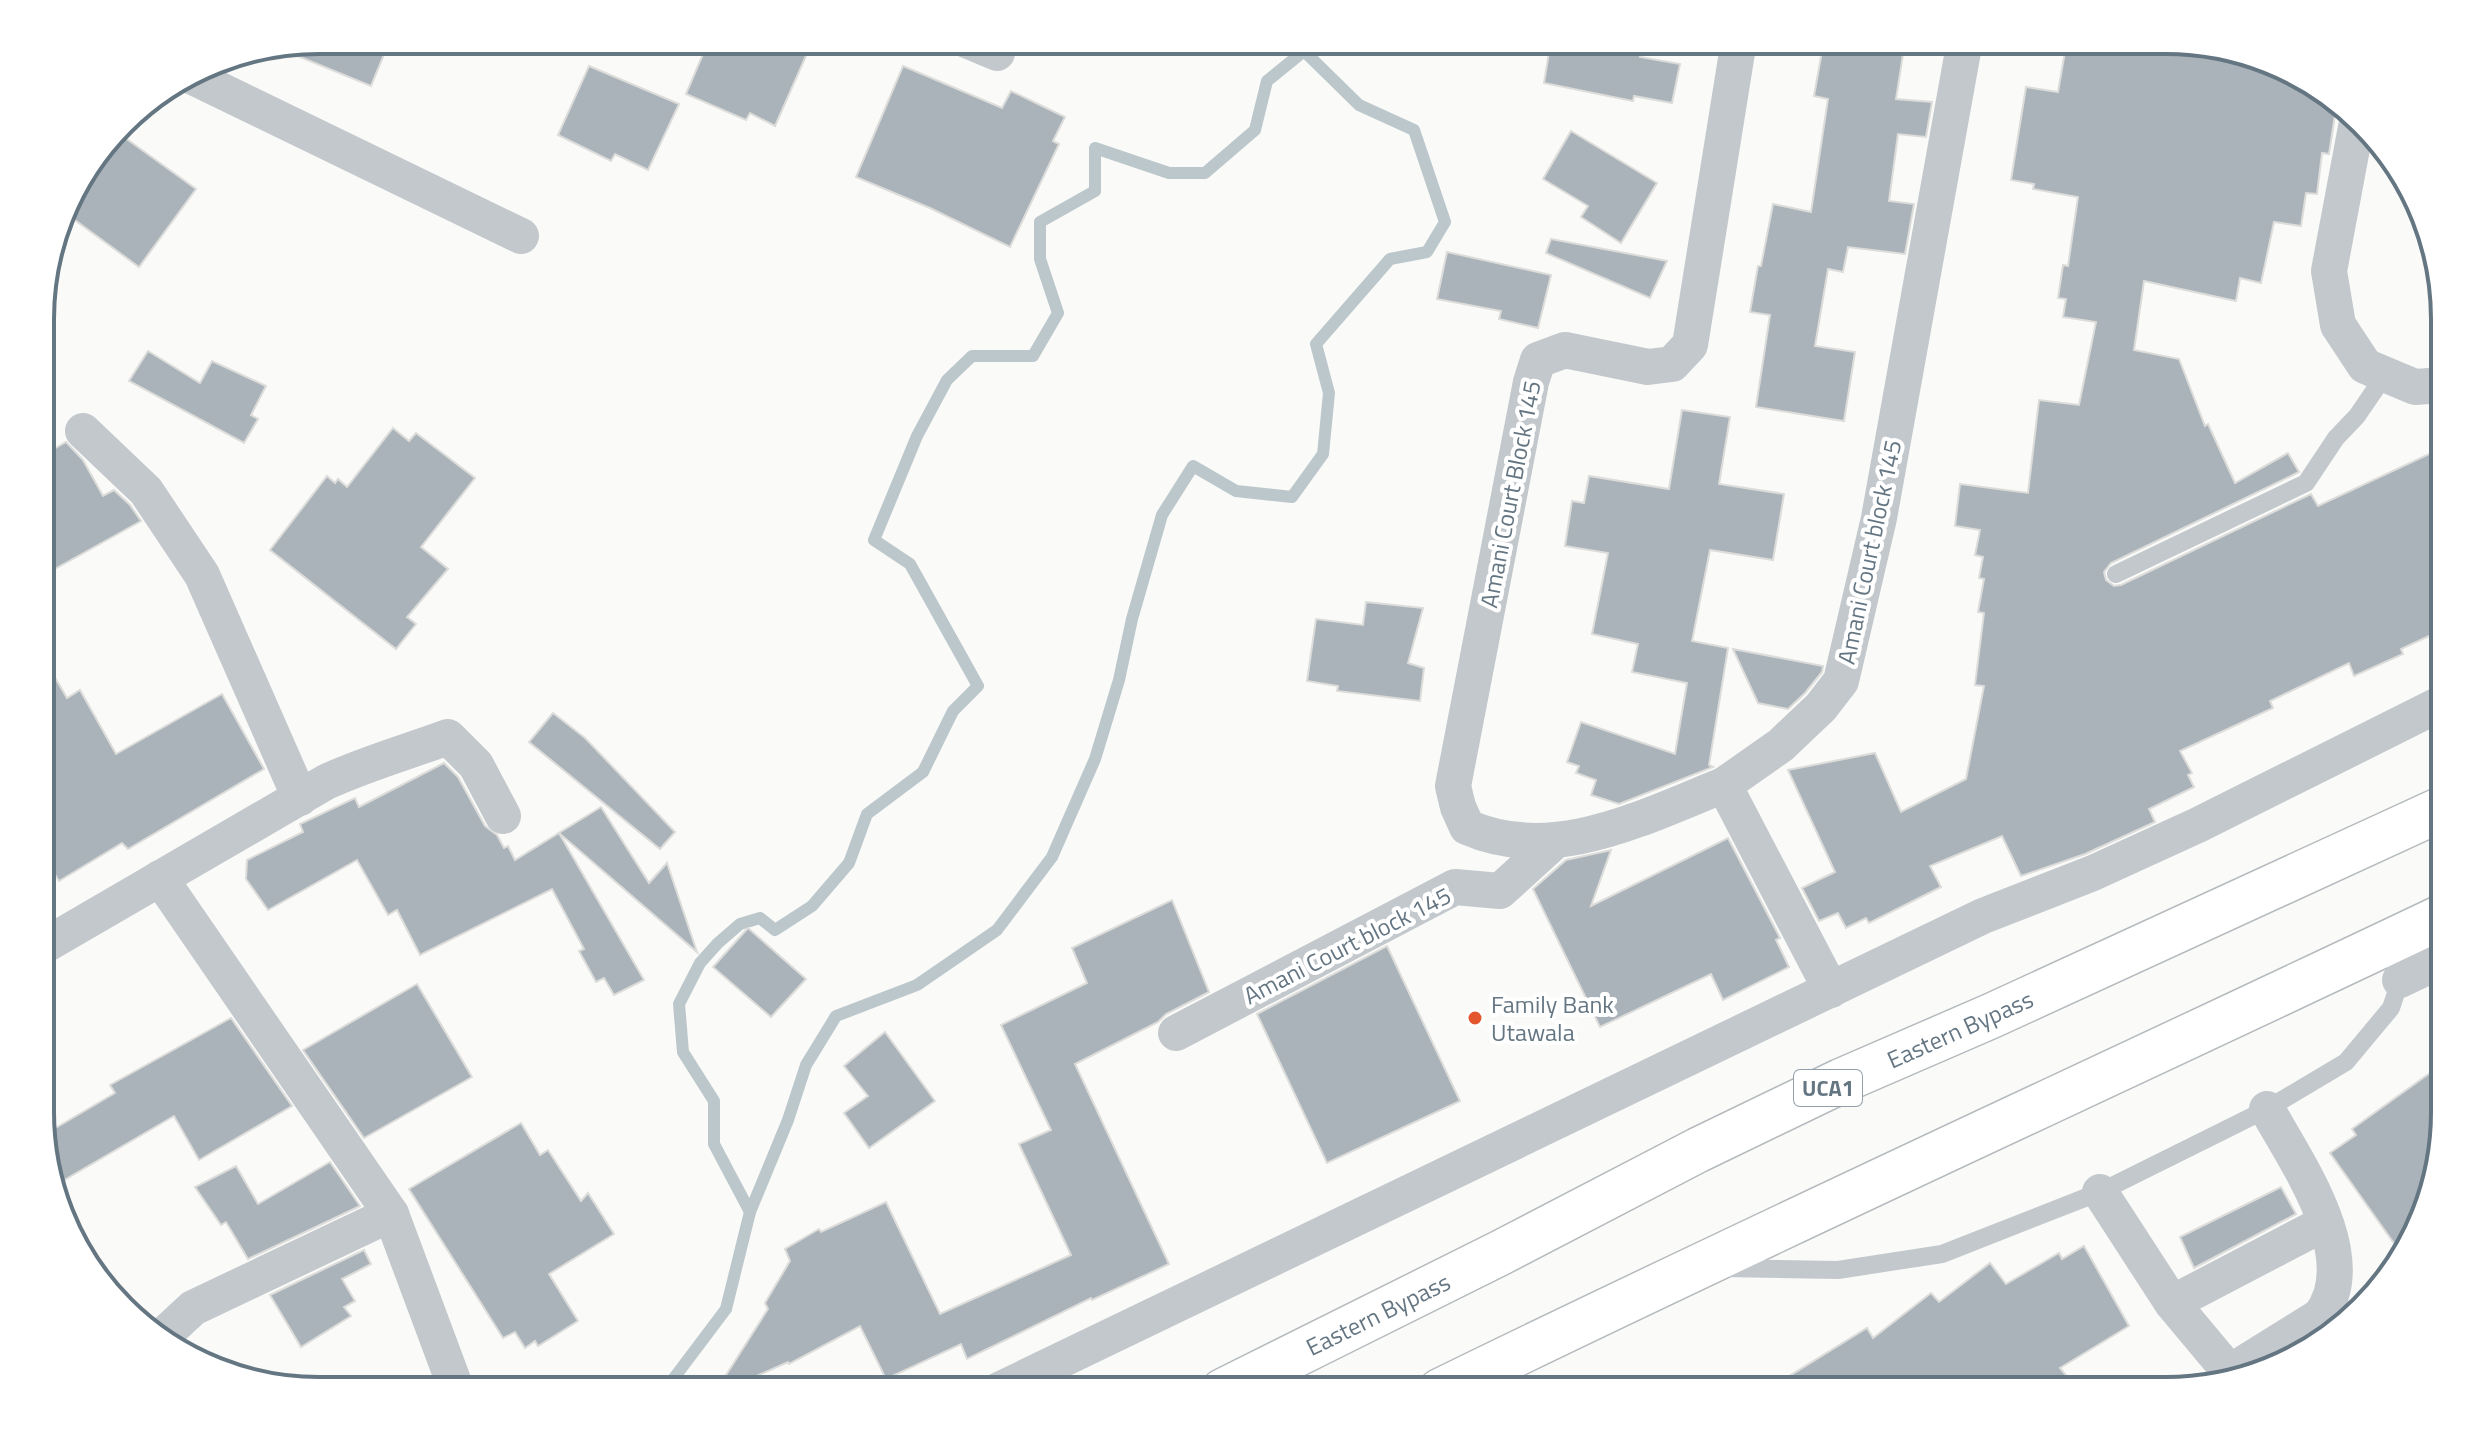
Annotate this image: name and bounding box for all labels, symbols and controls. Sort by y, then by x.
street label: Amani Court Block 145 [1470,377,1550,611]
street label: Amani Court block 145 [1828,437,1910,667]
street label: Amani Court block 145 [1237,877,1457,1013]
street label: Eastern Bypass [1881,981,2039,1077]
place label: Family Bank Utawala [1491,986,1614,1050]
marker: Family Bank Utawala [1466,1009,1484,1027]
road number: UCA1 [1794,1070,1862,1106]
street label: Eastern Bypass [1300,1263,1456,1365]

